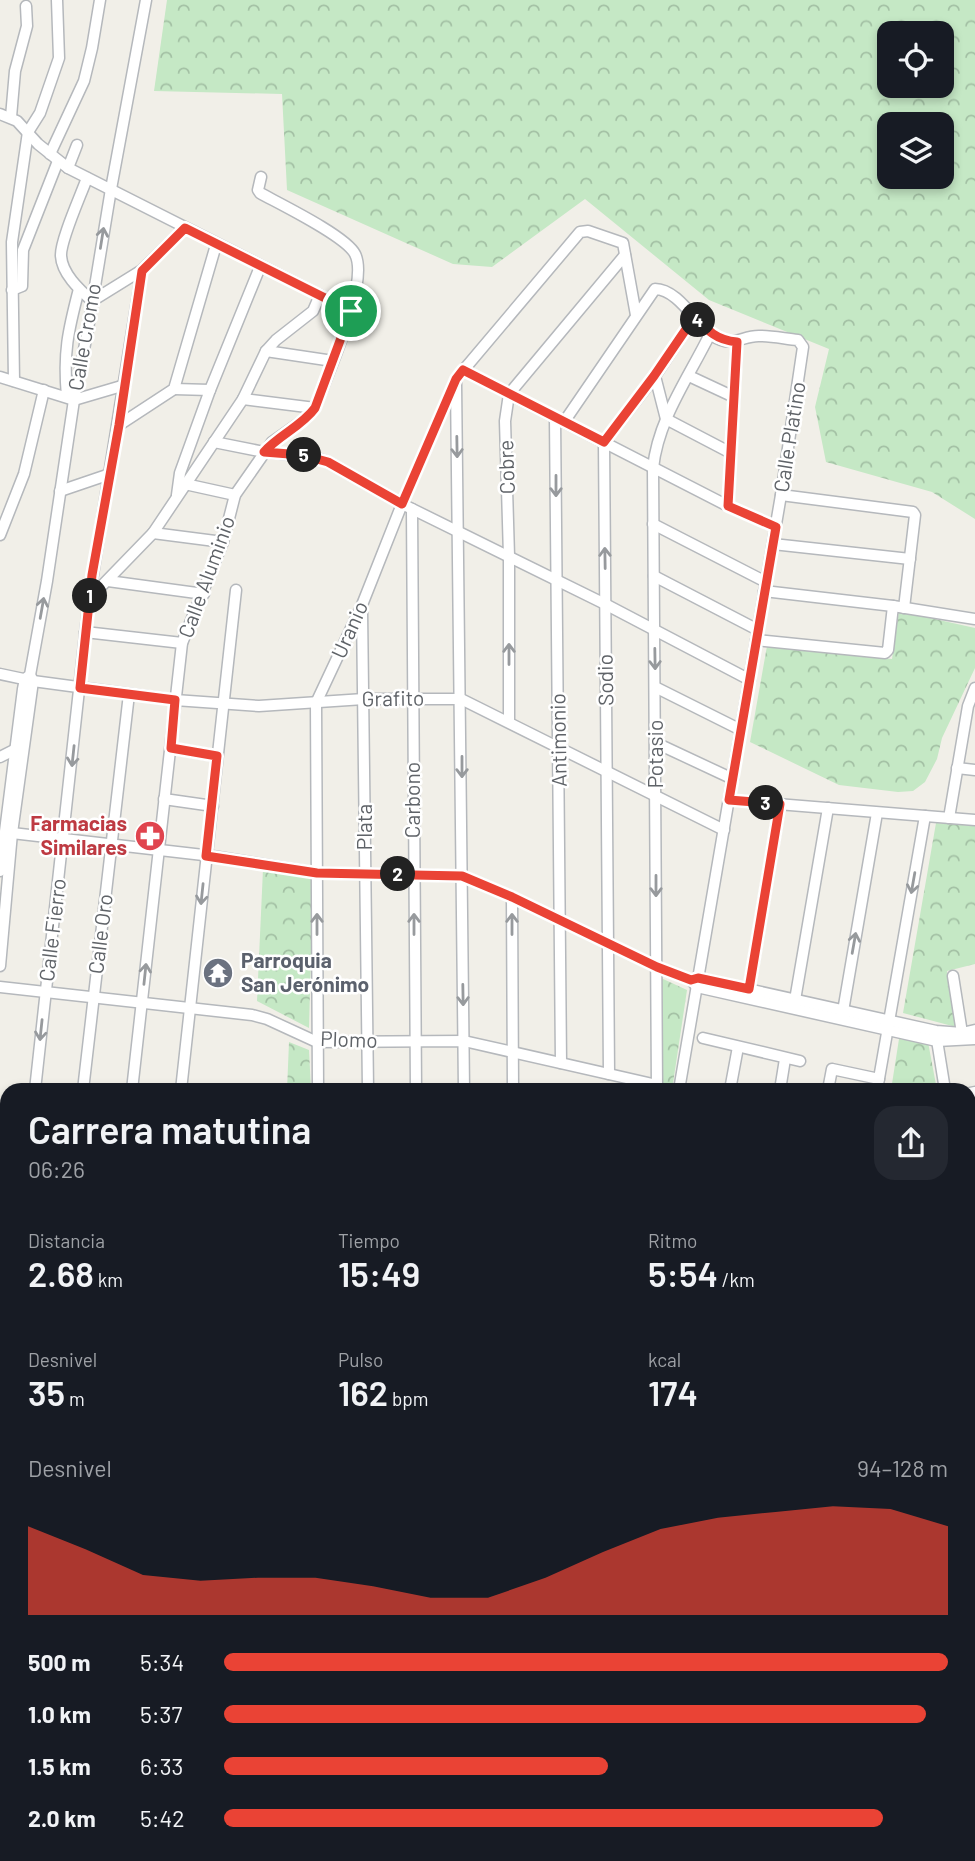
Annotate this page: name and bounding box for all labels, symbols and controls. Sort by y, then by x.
map controls [877,21,954,189]
button: locate [877,21,954,98]
button: layers [877,112,954,189]
one-way arrow [96,227,109,250]
street label: Calle Cromo [62,281,105,392]
pin [321,281,381,341]
icon: arrive [332,292,370,330]
pin: 4 [680,302,716,338]
text: 4 [692,308,703,331]
street label: Calle Platino [767,380,810,494]
one-way arrow [451,435,464,458]
pin: 5 [286,438,322,472]
street label: Cobre [492,439,519,495]
text: 5 [298,443,309,466]
one-way arrow [549,474,563,497]
street label: Calle Aluminio [172,512,239,641]
one-way arrow [598,546,612,569]
pin: 1 [72,578,108,614]
text: 1 [86,584,93,607]
one-way arrow [36,597,49,620]
street label: Uranio [325,597,372,662]
one-way arrow [502,642,516,665]
one-way arrow [648,647,662,670]
street label: Sodio [592,654,617,706]
street label: Grafito [361,684,425,711]
street label: Antimonio [544,693,571,787]
street label: Potasio [642,720,667,788]
one-way arrow [66,744,79,766]
one-way arrow [455,756,468,779]
street label: Carbono [399,762,424,838]
pin: 3 [748,786,784,820]
text: 3 [760,791,771,814]
street label: Plata [351,804,376,850]
place label: Farmacias Similares [30,810,127,859]
pharmacy icon: Farmacias Similares [133,819,167,853]
pin: 2 [380,856,416,892]
text: 2 [392,862,403,885]
one-way arrow [906,871,920,894]
one-way arrow [650,874,663,897]
street label: Calle Fierro [33,877,70,983]
one-way arrow [196,882,209,905]
street label: Calle Oro [82,892,117,975]
one-way arrow [310,913,324,936]
one-way arrow [407,913,421,936]
one-way arrow [505,913,519,936]
one-way arrow [848,932,861,955]
place label: Parroquia San Jerónimo [241,947,369,996]
temple icon: Parroquia San Jerónimo [201,956,235,990]
one-way arrow [139,963,152,986]
one-way arrow [456,983,470,1006]
one-way arrow [35,1018,48,1041]
street label: Plomo [320,1025,378,1052]
text: Carrera matutina [28,1106,311,1152]
button: share [874,1106,948,1180]
text: 06:26 [28,1155,85,1183]
text: Distancia [28,1229,105,1252]
text: Tiempo [338,1229,400,1252]
text: Ritmo [648,1229,697,1252]
text: 2.68 [28,1252,94,1294]
text: 15:49 [338,1252,420,1294]
text: 5:54 [648,1252,718,1294]
text: km [94,1268,123,1291]
text: /km [718,1268,755,1291]
text: Desnivel [28,1348,97,1371]
text: Pulso [338,1348,383,1371]
text: kcal [648,1348,681,1371]
text: 35 [28,1371,65,1413]
text: 162 [338,1371,388,1413]
text: 174 [648,1371,698,1413]
text: m [65,1387,85,1410]
text: bpm [388,1387,429,1410]
text: Desnivel [28,1454,112,1482]
text: 94–128 m [857,1454,948,1482]
text: 500 m [28,1648,90,1676]
text: 5:34 [140,1648,184,1676]
text: 1.0 km [28,1700,91,1728]
text: 5:37 [140,1700,182,1728]
text: 1.5 km [28,1752,91,1780]
text: 6:33 [140,1752,183,1780]
text: 2.0 km [28,1804,96,1832]
text: 5:42 [140,1804,185,1832]

